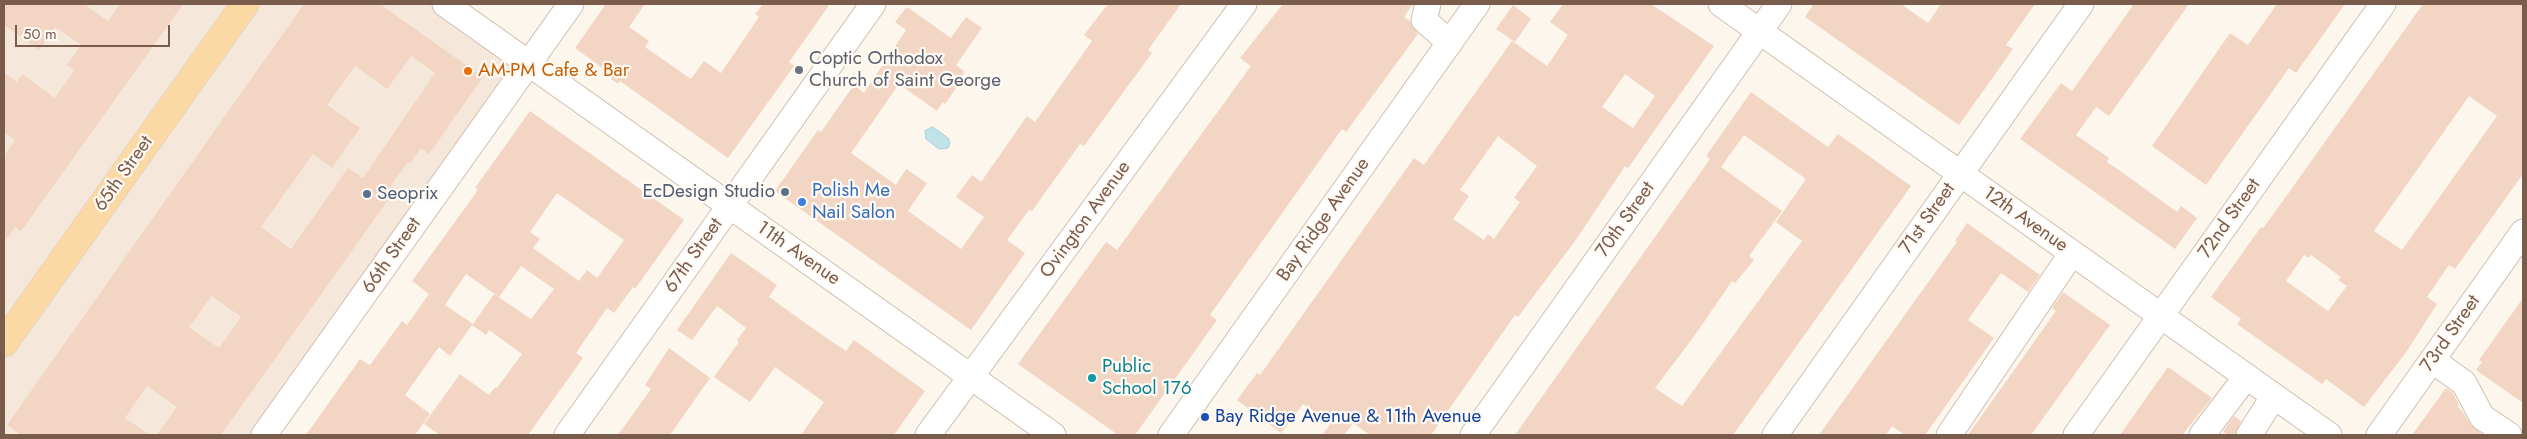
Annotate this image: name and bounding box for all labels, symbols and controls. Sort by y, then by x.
scale bar [18,15,172,47]
text: 50 m [23,23,57,45]
place label: Coptic Orthodox Church of Saint George [809,48,1001,92]
place label: AM-PM Cafe & Bar [478,60,629,82]
marker: Coptic Orthodox Church of Saint George [793,64,805,76]
marker: AM-PM Cafe & Bar [462,65,474,77]
street label: 65th Street [90,132,158,216]
street label: Bay Ridge Avenue [1273,154,1375,286]
street label: Ovington Avenue [1036,157,1136,283]
street label: 72nd Street [2194,175,2266,263]
street label: 70th Street [1592,178,1660,262]
street label: 71st Street [1895,179,1961,259]
place label: Polish Me Nail Salon [812,180,895,224]
place label: EcDesign Studio [643,181,775,203]
street label: 12th Avenue [1978,182,2072,258]
place label: Seoprix [377,183,438,205]
marker: EcDesign Studio [779,186,791,198]
marker: Seoprix [361,188,373,200]
marker: Polish Me Nail Salon [796,196,808,208]
street label: 66th Street [358,214,426,298]
street label: 67th Street [660,214,728,298]
street label: 11th Avenue [752,217,844,291]
street label: 73rd Street [2416,291,2486,377]
place label: Public School 176 [1102,356,1192,400]
marker: Public School 176 [1086,372,1098,384]
place label: Bay Ridge Avenue & 11th Avenue [1215,406,1481,428]
marker: Bay Ridge Avenue & 11th Avenue [1199,411,1211,423]

